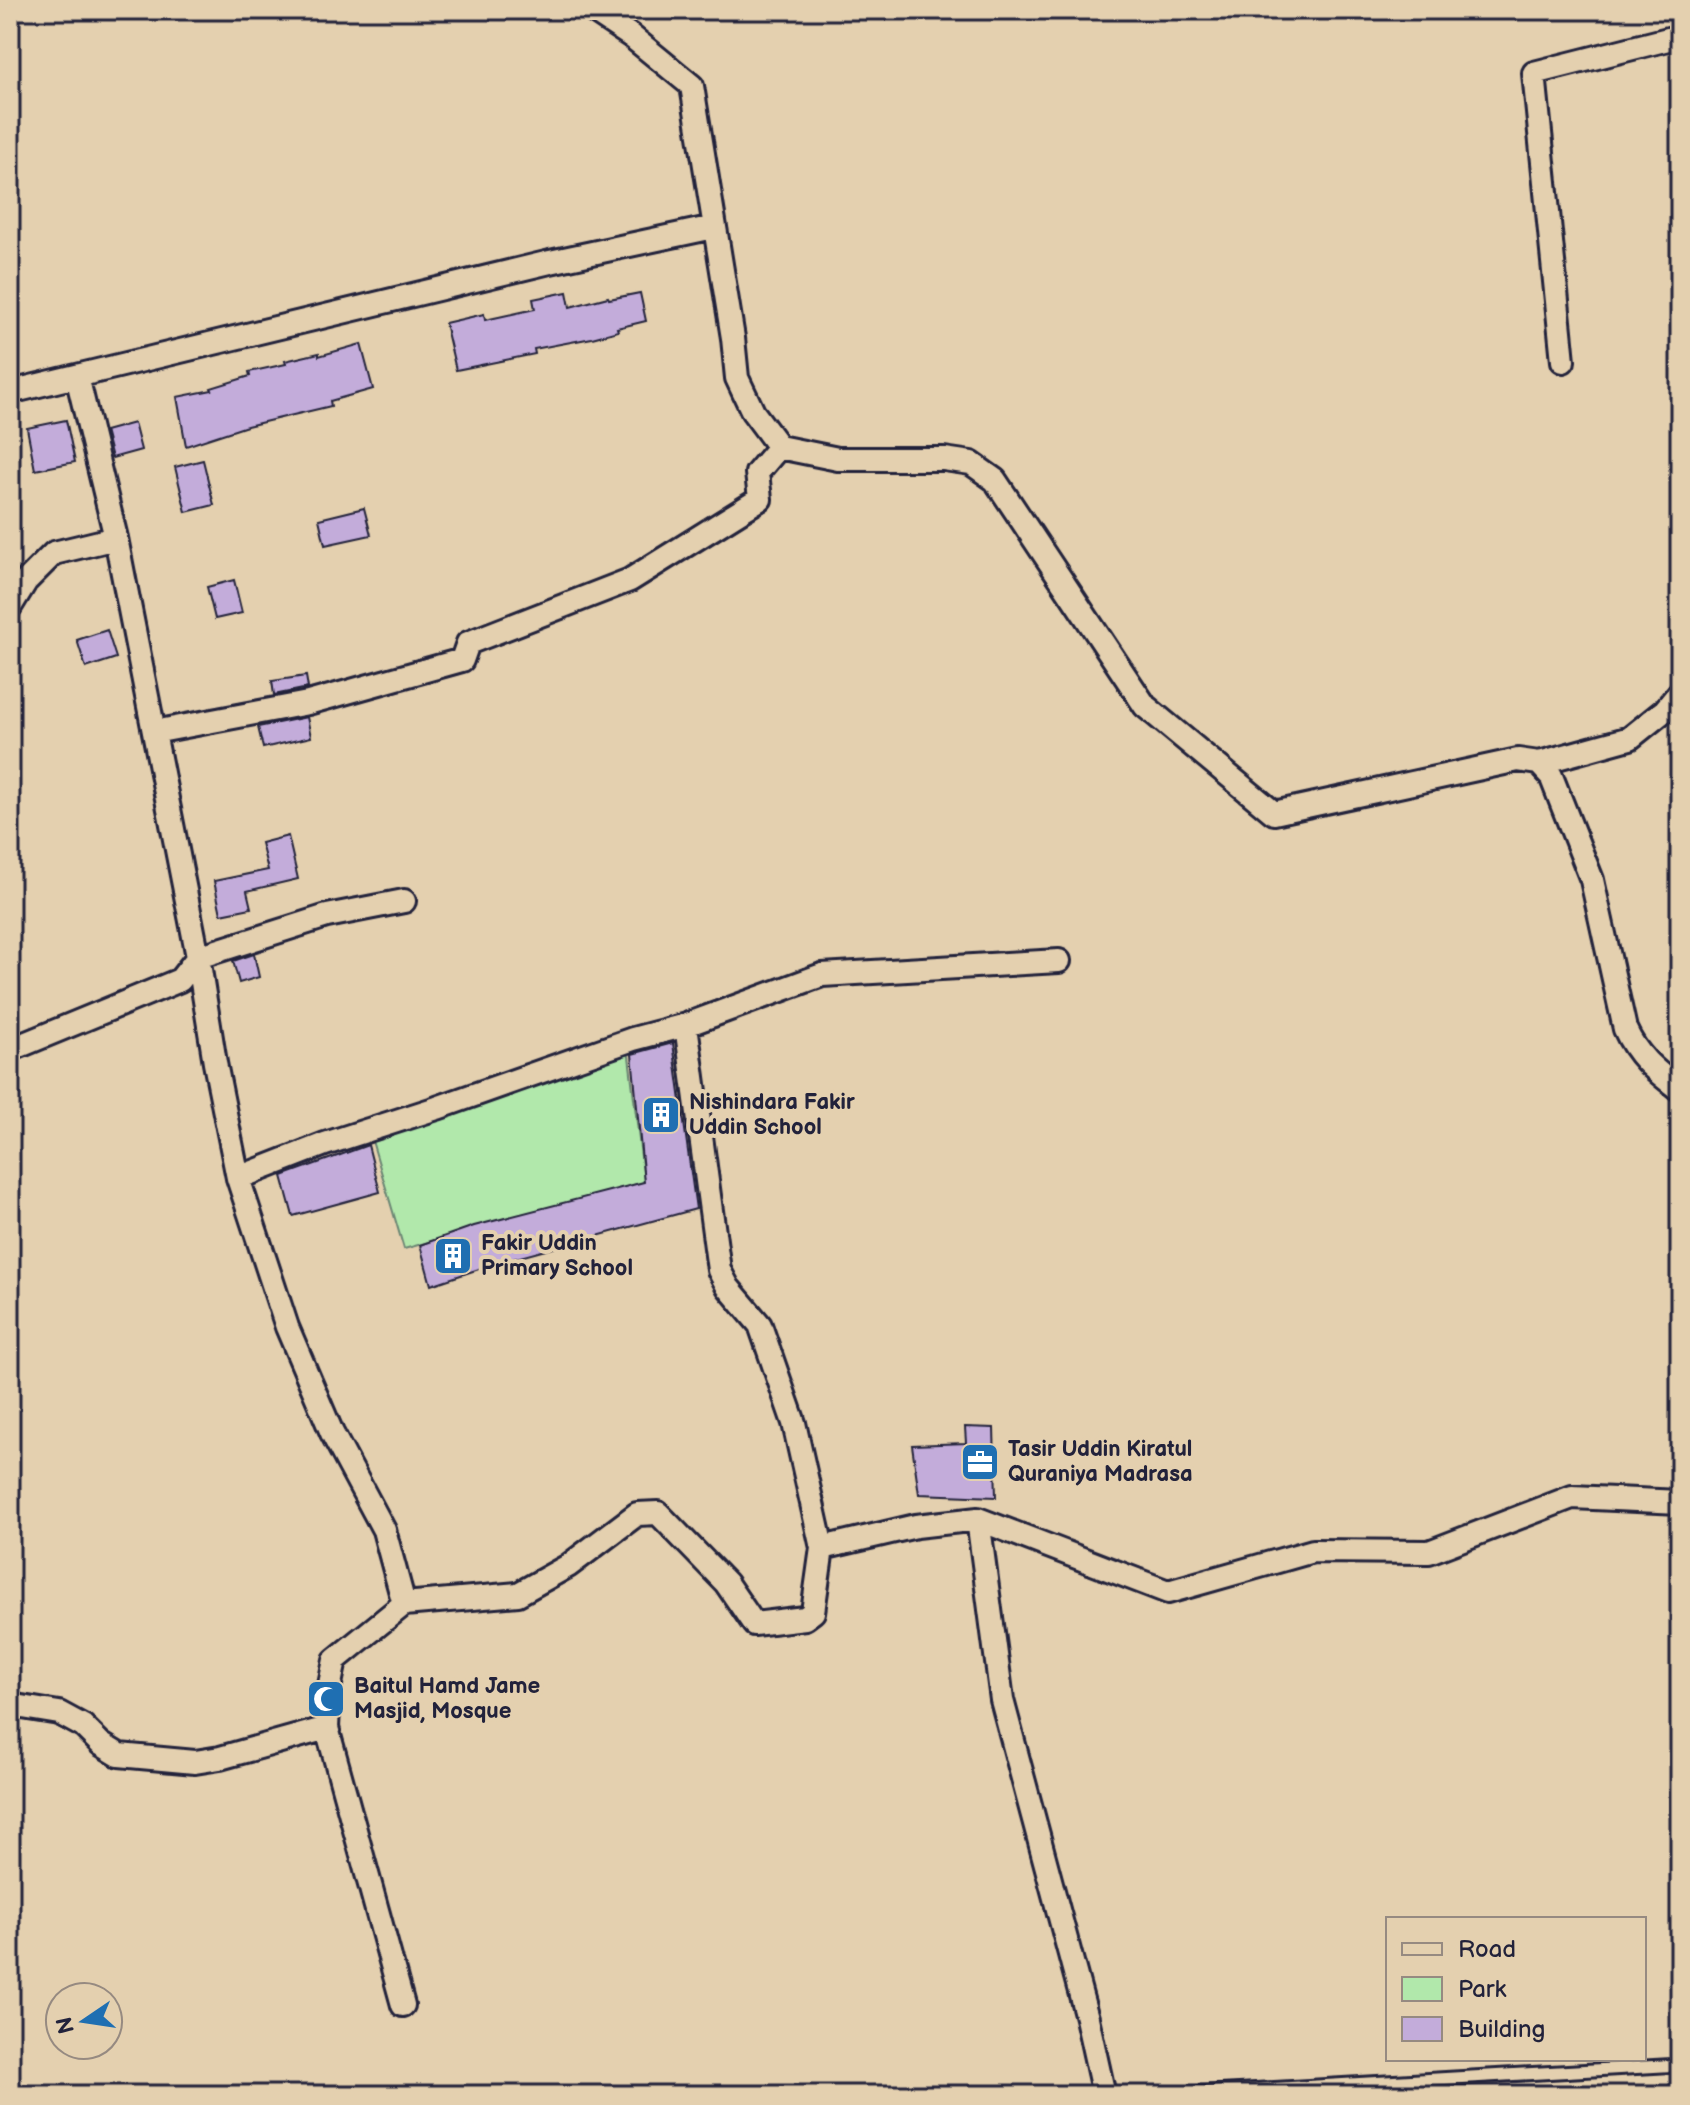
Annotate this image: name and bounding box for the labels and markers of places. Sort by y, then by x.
place label: Nishindara Fakir Uddin School [689,1089,855,1141]
building icon: Nishindara Fakir Uddin School [640,1094,682,1136]
place label: Fakir Uddin Primary School [481,1230,633,1282]
building icon: Fakir Uddin Primary School [432,1235,474,1277]
place label: Tasir Uddin Kiratul Quraniya Madrasa [1008,1436,1193,1488]
office icon: Tasir Uddin Kiratul Quraniya Madrasa [959,1441,1001,1483]
place label: Baitul Hamd Jame Masjid, Mosque [354,1673,540,1725]
mosque icon: Baitul Hamd Jame Masjid, Mosque [305,1678,347,1720]

